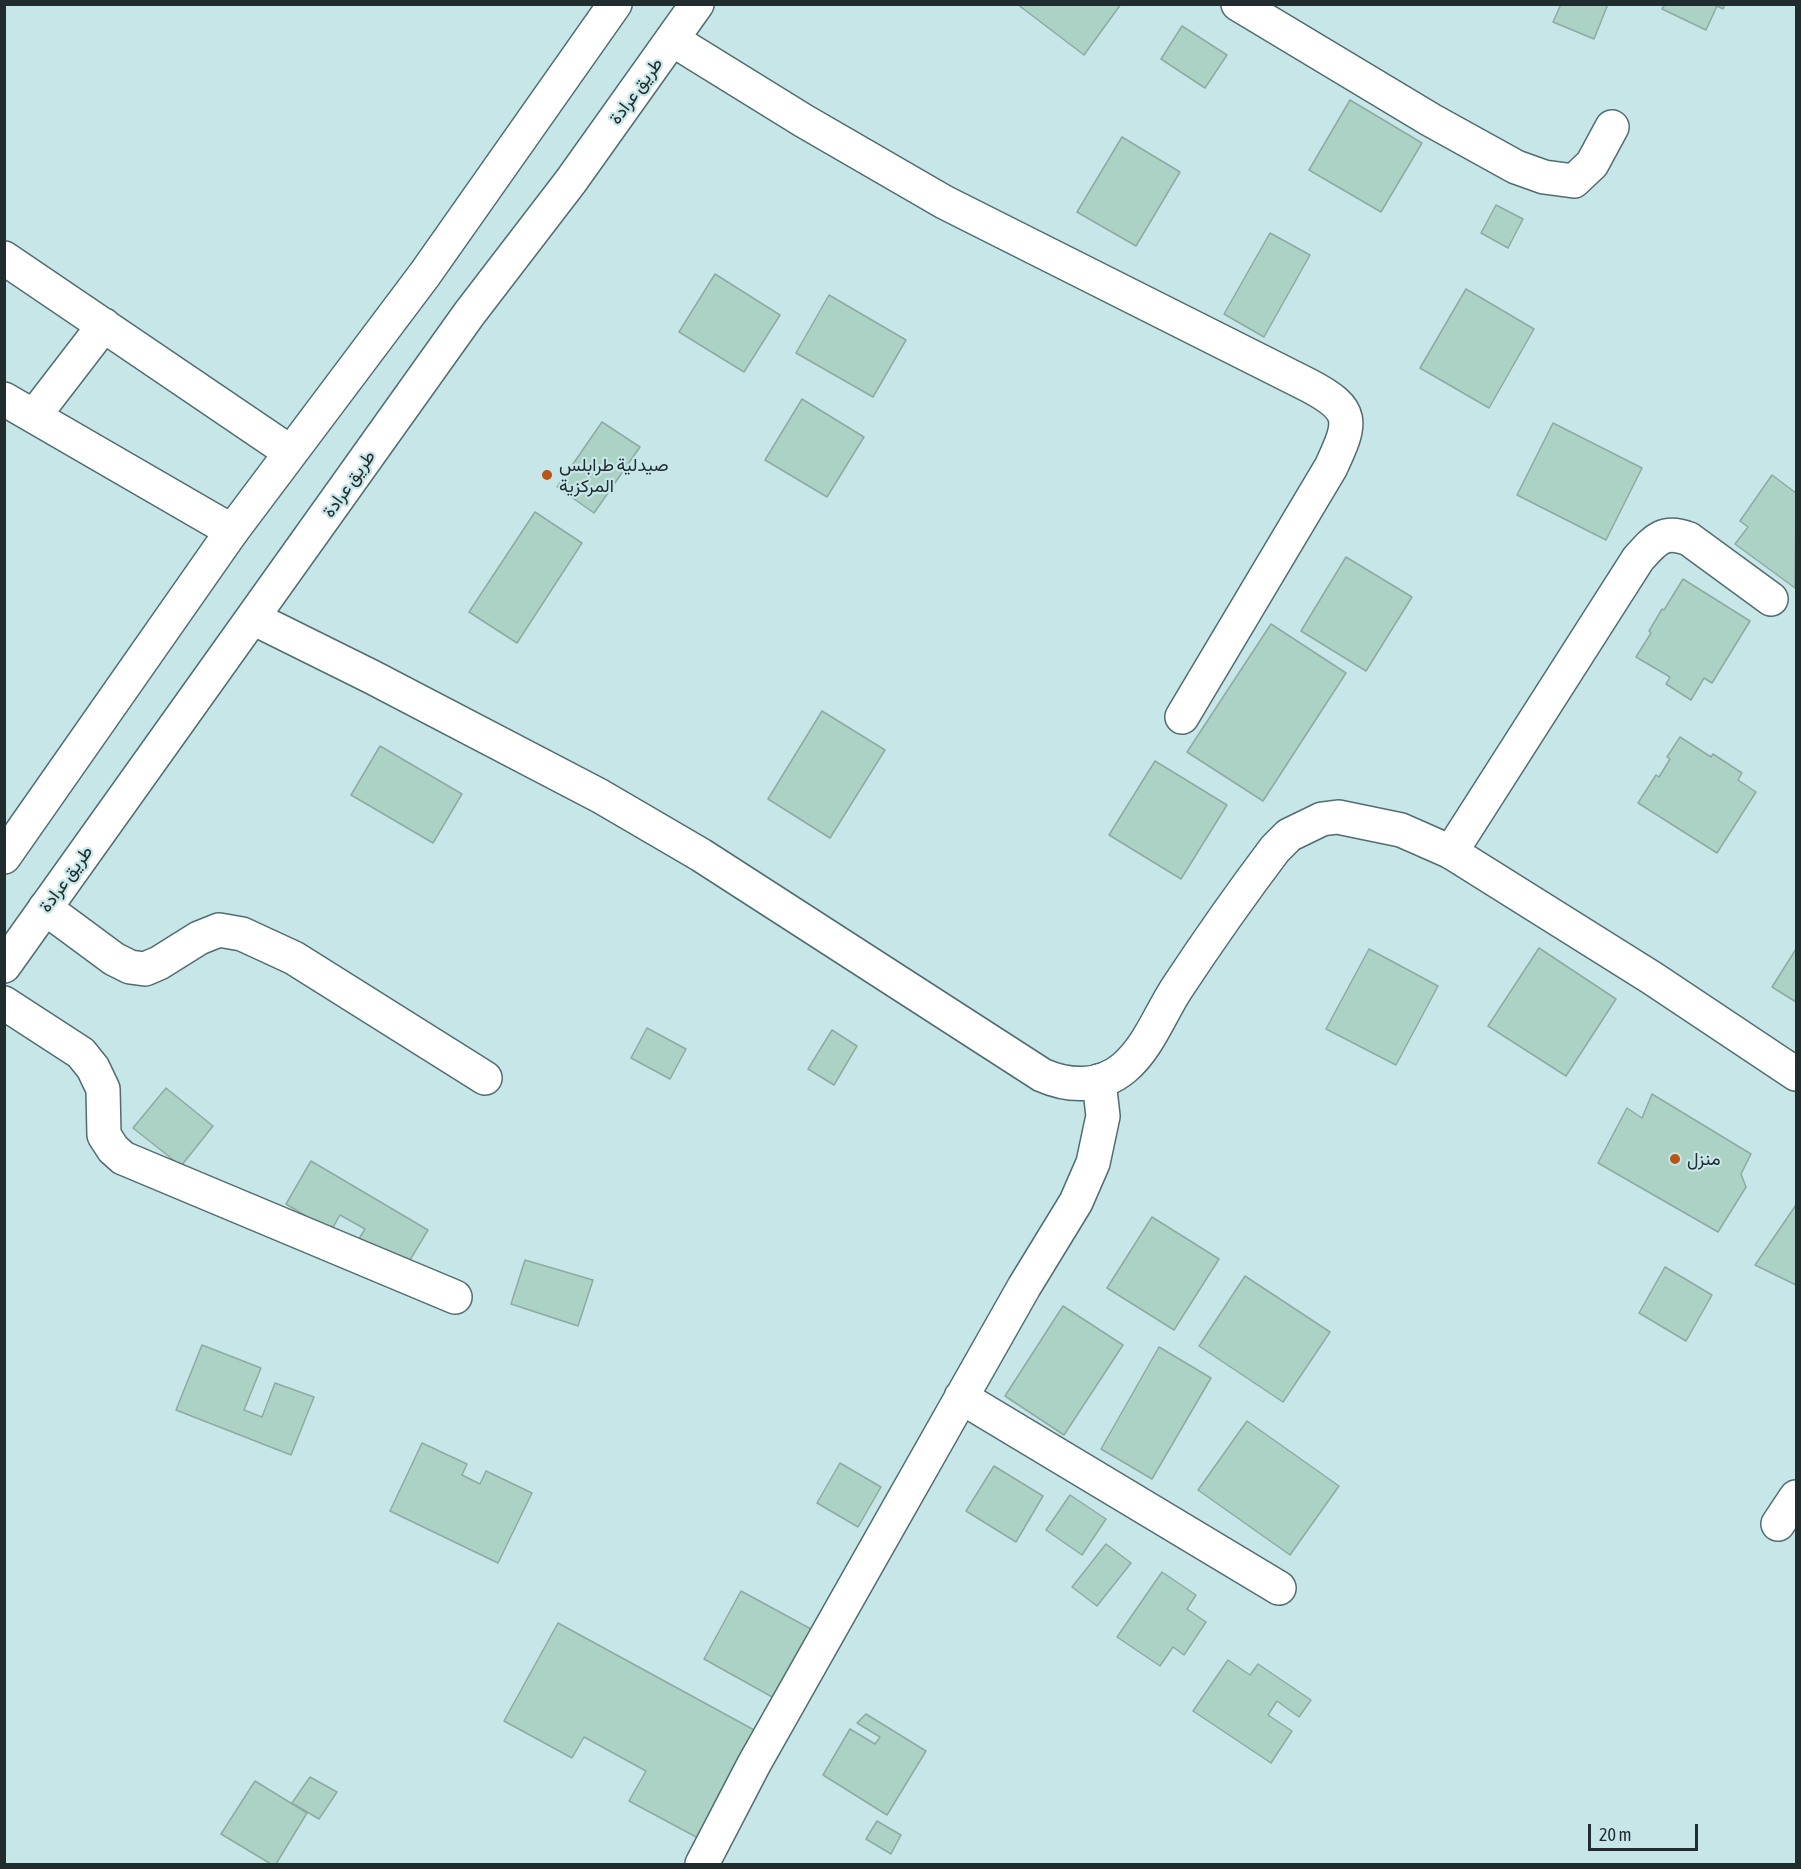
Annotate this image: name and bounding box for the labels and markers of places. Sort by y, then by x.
place label: صيدلية طرابلس المركزية [559,454,669,496]
marker: صيدلية طرابلس المركزية [540,468,554,482]
place label: منزل [1687,1148,1721,1170]
marker: منزل [1668,1152,1682,1166]

